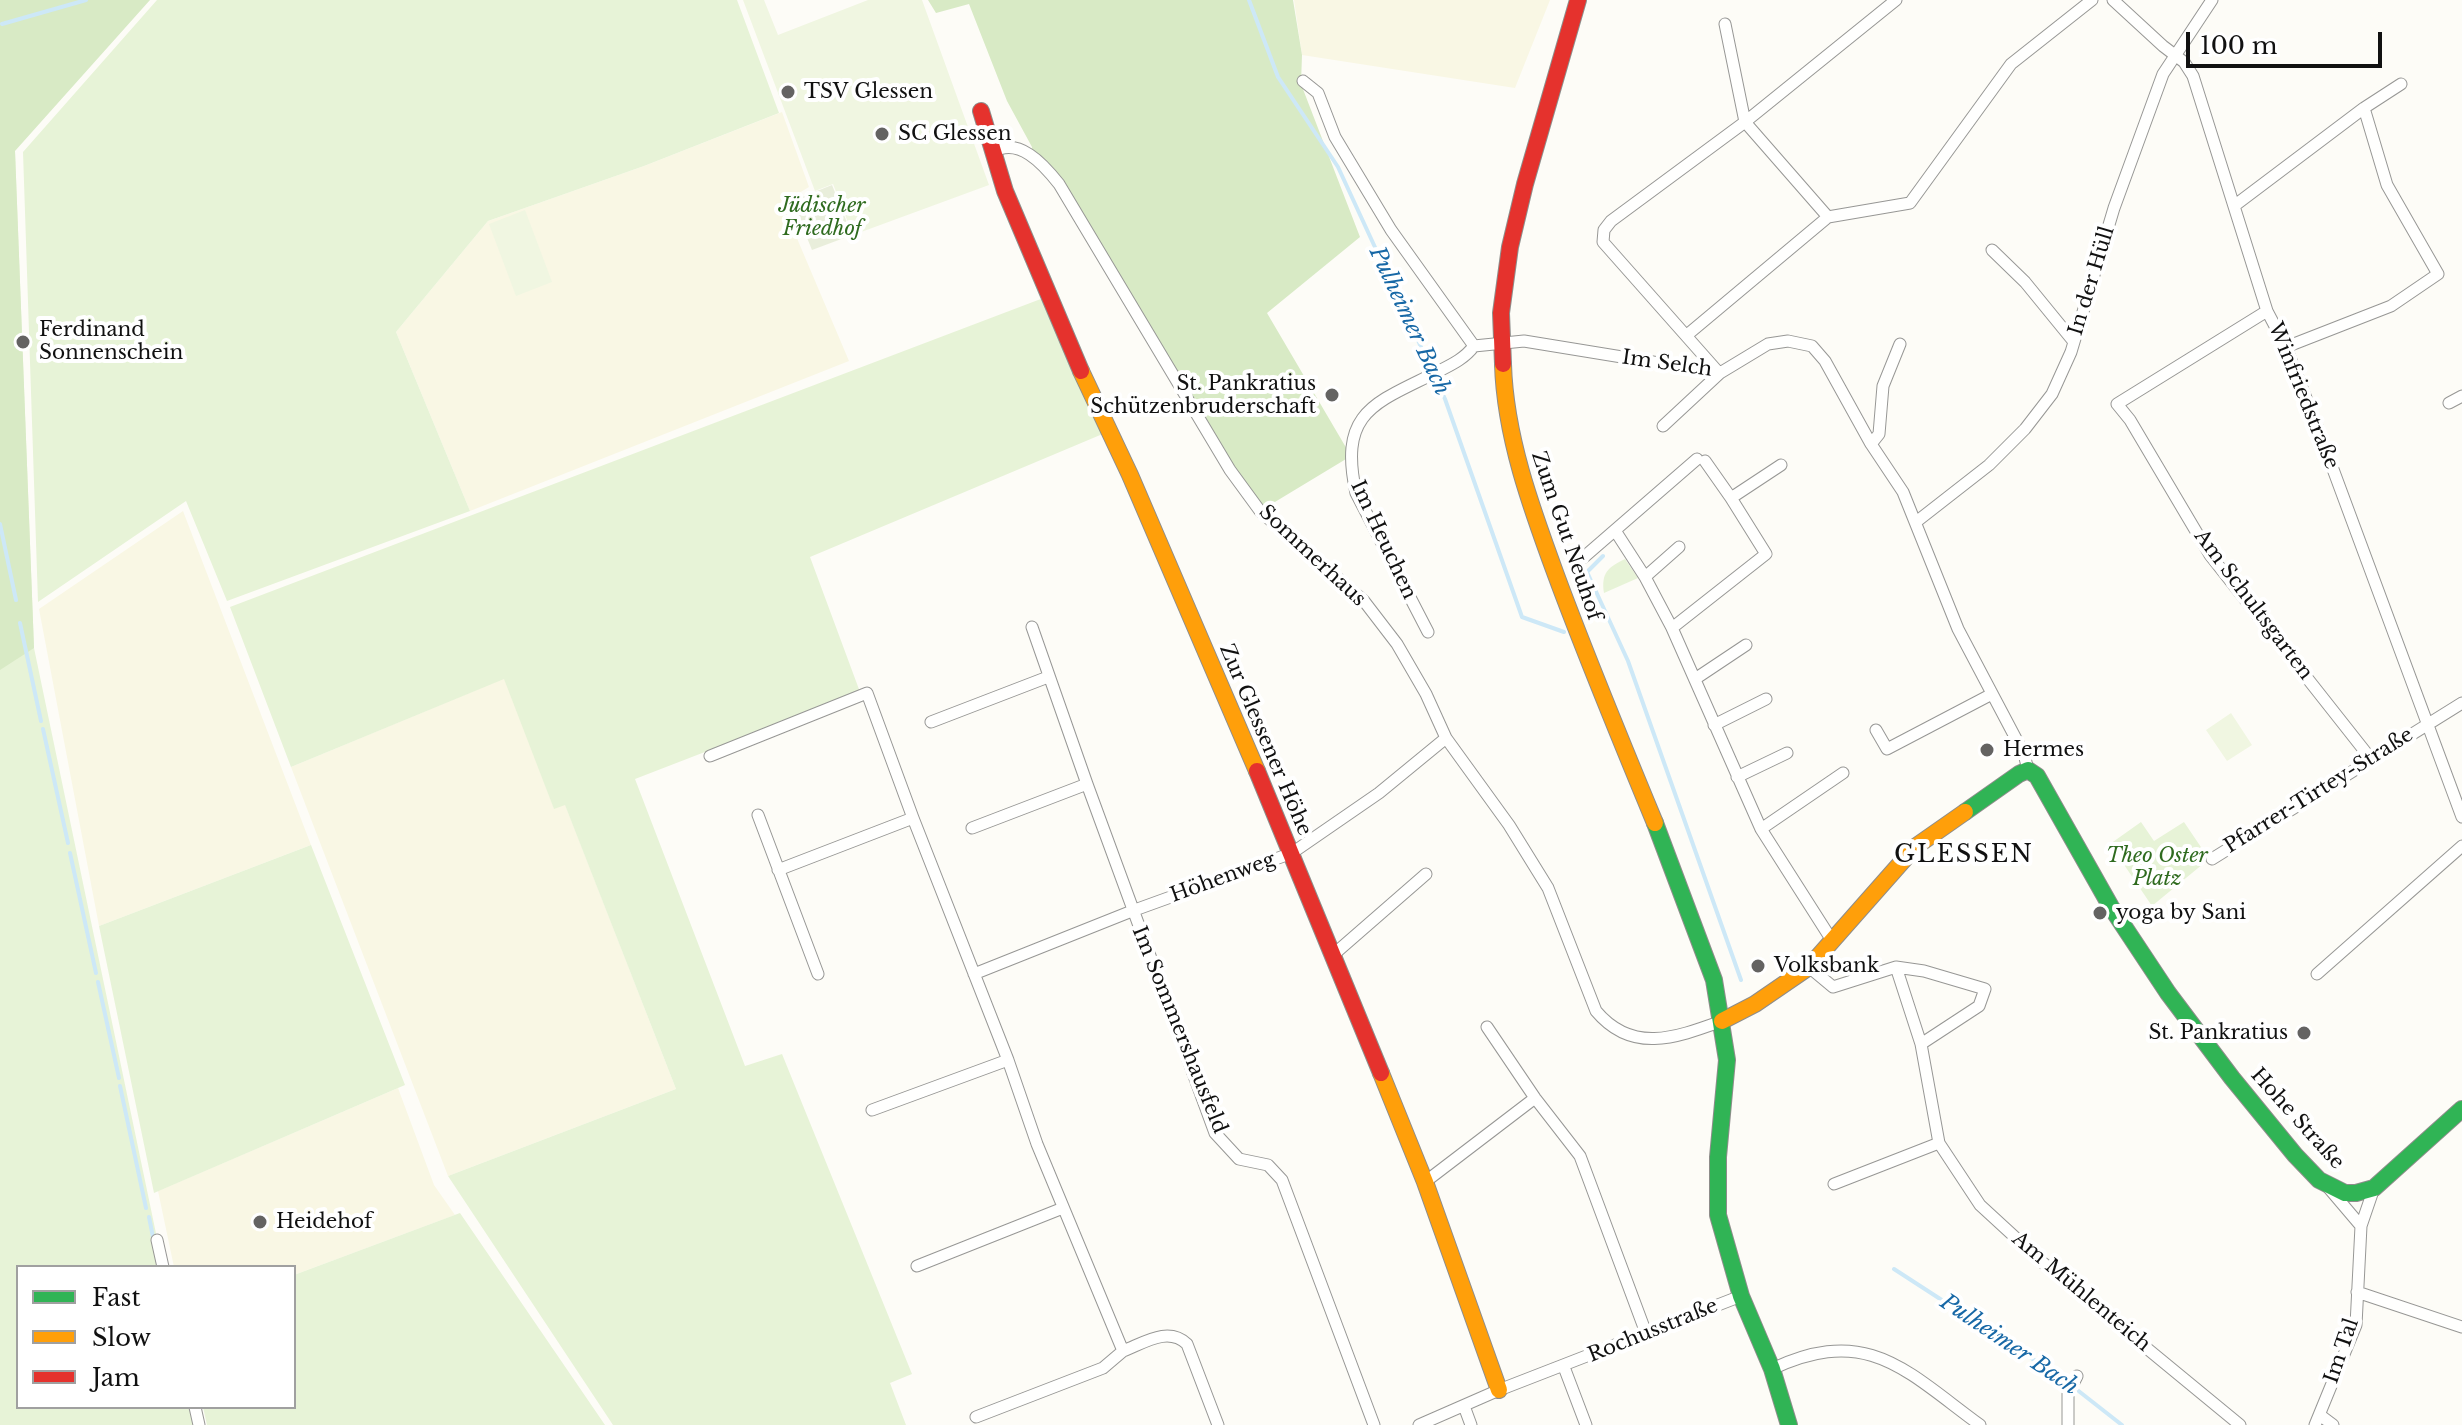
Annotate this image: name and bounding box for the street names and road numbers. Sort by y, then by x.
street label: In der Hüll [2064,224,2120,338]
street label: Winfriedstraße [2263,319,2343,473]
street label: Im Selch [1620,346,1714,382]
street label: Zum Gut Neuhof [1526,448,1606,624]
street label: Im Heuchen [1345,477,1421,603]
street label: Sommerhaus [1254,500,1370,612]
street label: Am Schultsgarten [2189,525,2317,685]
street label: Zur Glessener Höhe [1214,641,1316,839]
street label: Pfarrer-Tirtey-Straße [2220,723,2418,859]
street label: Höhenweg [1167,848,1279,908]
street label: Im Sommershausfeld [1126,923,1232,1137]
street label: Hohe Straße [2245,1063,2349,1175]
street label: Am Mühlenteich [2007,1227,2155,1357]
street label: Rochusstraße [1585,1294,1721,1368]
street label: Im Tal [2320,1315,2364,1387]

